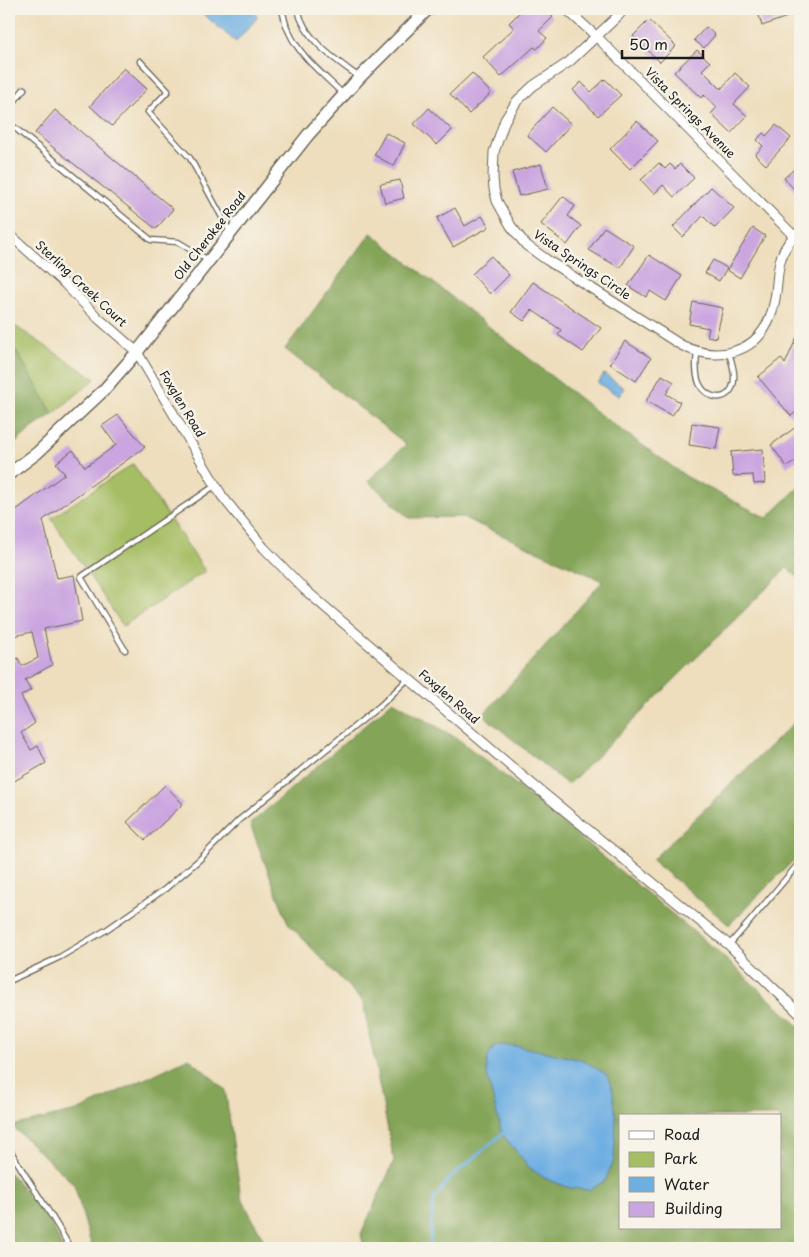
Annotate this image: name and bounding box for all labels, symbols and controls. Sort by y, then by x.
scale bar [622,28,703,60]
text: 50 m [629,32,668,55]
street label: Vista Springs Avenue [641,63,740,162]
street label: Old Cherokee Road [169,187,250,284]
street label: Vista Springs Circle [530,225,635,304]
street label: Sterling Creek Court [32,236,132,331]
street label: Foxglen Road [156,366,210,441]
street label: Foxglen Road [415,665,484,728]
legend [619,1114,782,1230]
text: Road [664,1122,700,1145]
text: Park [664,1146,698,1169]
text: Water [664,1172,709,1195]
text: Building [664,1196,723,1219]

